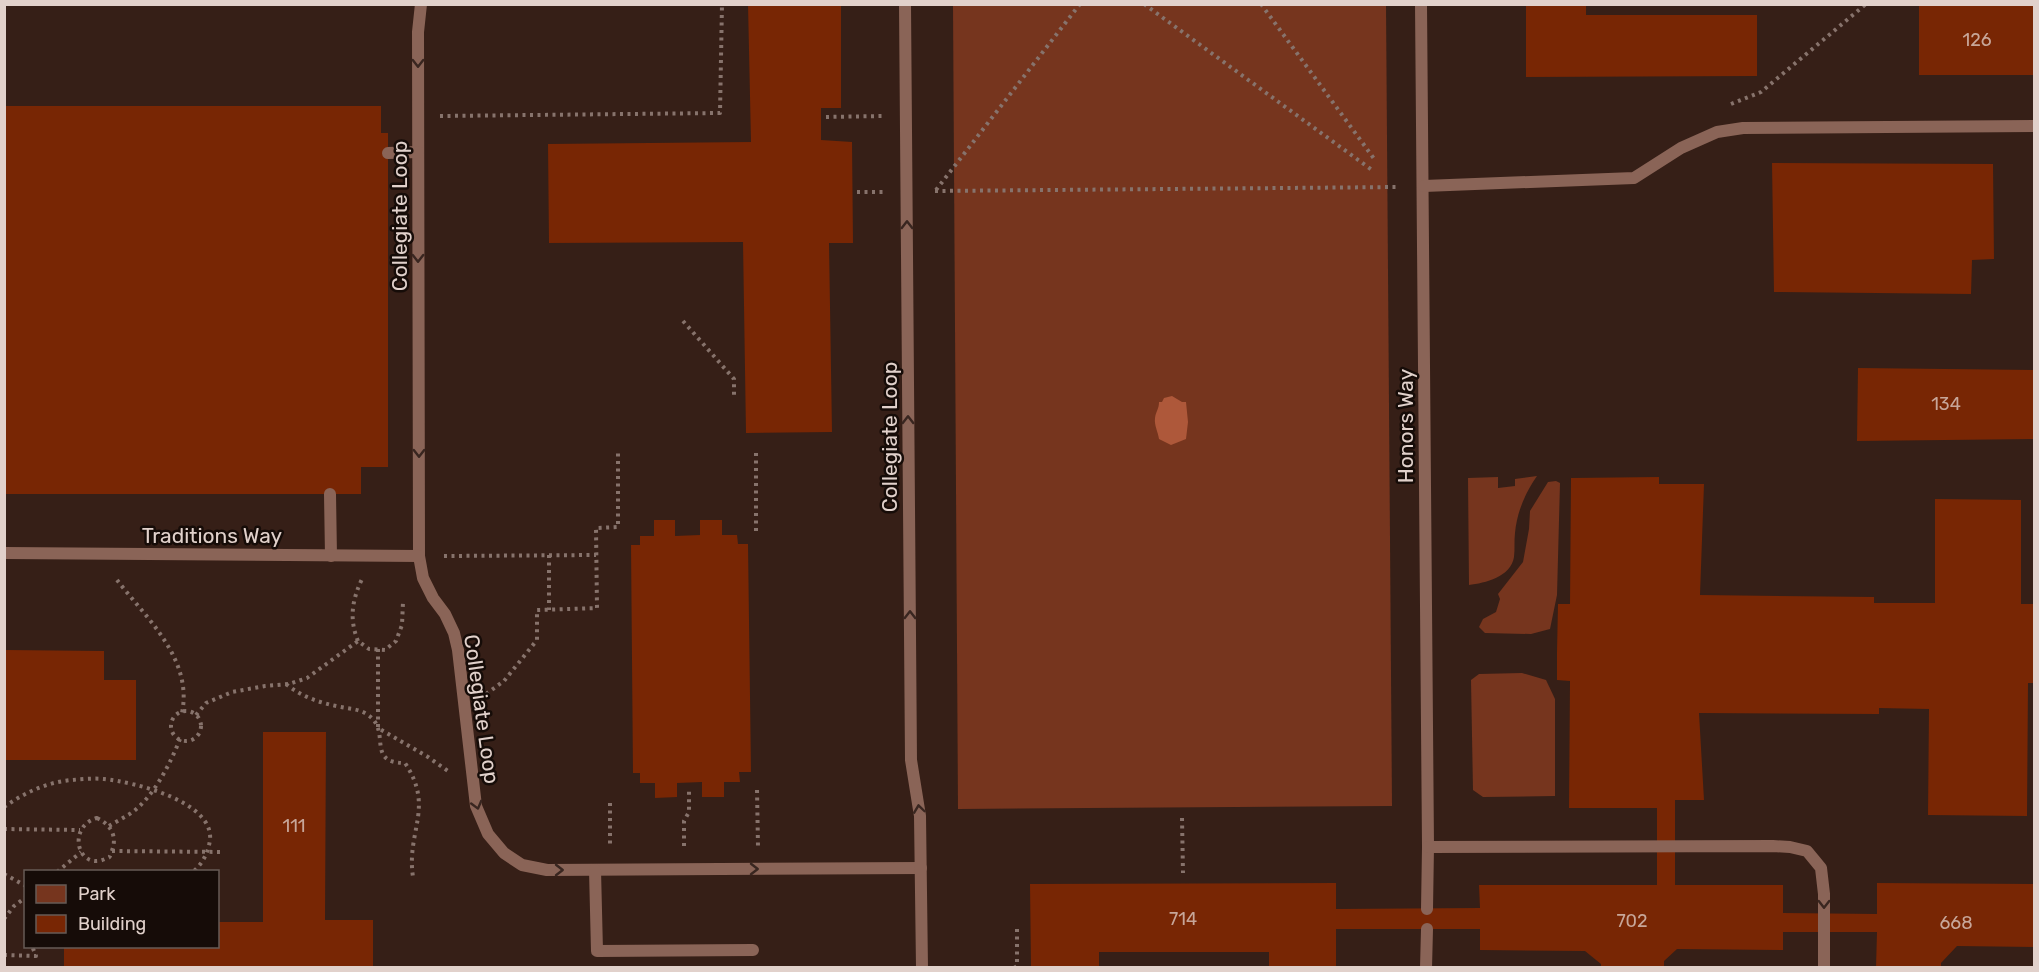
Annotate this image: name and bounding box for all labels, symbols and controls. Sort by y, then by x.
house number: 126 [1962,29,1992,51]
one-way arrow [412,58,424,67]
street label: Collegiate Loop [387,141,412,291]
one-way arrow [901,220,913,229]
one-way arrow [412,253,424,262]
street label: Collegiate Loop [877,362,902,512]
street label: Honors Way [1393,368,1418,483]
house number: 134 [1931,393,1961,415]
one-way arrow [902,415,914,424]
one-way arrow [413,448,425,457]
street label: Traditions Way [142,523,283,548]
one-way arrow [904,610,916,619]
street label: Collegiate Loop [459,633,505,785]
one-way arrow [470,799,482,810]
one-way arrow [913,805,926,814]
house number: 111 [282,815,306,837]
one-way arrow [749,863,758,875]
one-way arrow [554,864,563,876]
legend [24,870,219,948]
text: Park [78,883,116,905]
one-way arrow [1818,899,1830,908]
house number: 714 [1169,908,1197,930]
house number: 702 [1616,910,1648,932]
house number: 668 [1939,912,1973,934]
text: Building [78,913,146,935]

